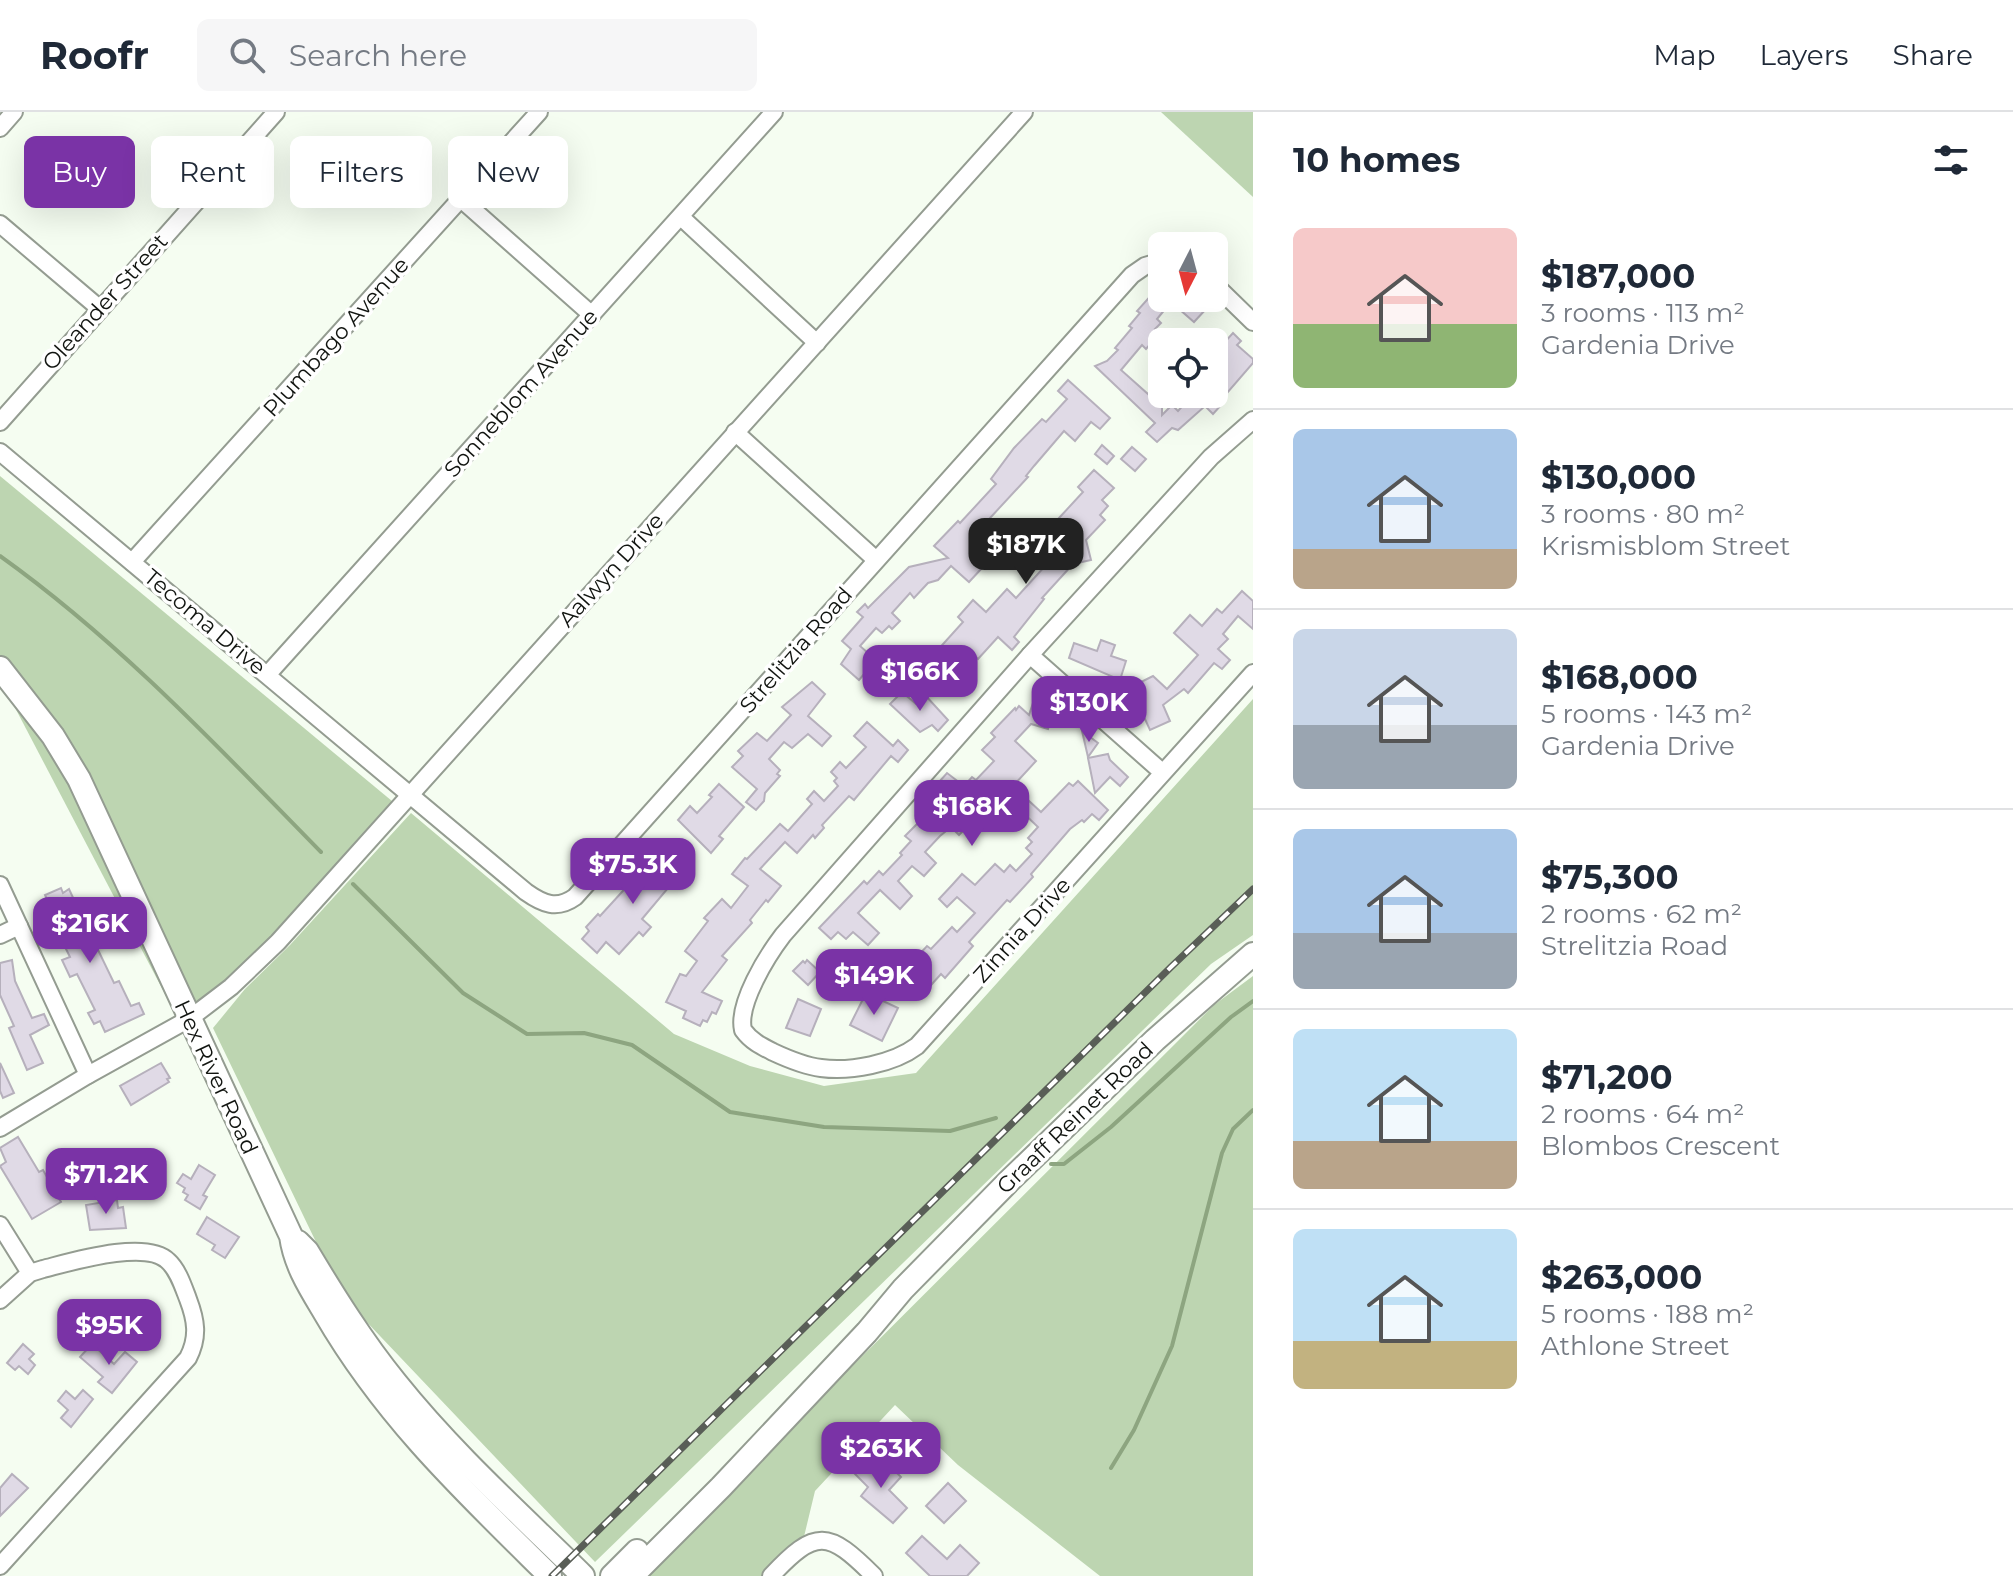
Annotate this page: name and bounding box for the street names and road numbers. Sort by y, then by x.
street label: Oleander Street [37,228,173,376]
street label: Plumbago Avenue [257,252,415,422]
street label: Sonneblom Avenue [438,303,604,483]
street label: Aalwyn Drive [553,507,669,633]
street label: Tecoma Drive [139,563,271,681]
street label: Strelitzia Road [734,581,858,719]
street label: Zinnia Drive [968,872,1076,988]
street label: Hex River Road [168,996,264,1158]
street label: Graaff Reinet Road [991,1036,1159,1200]

